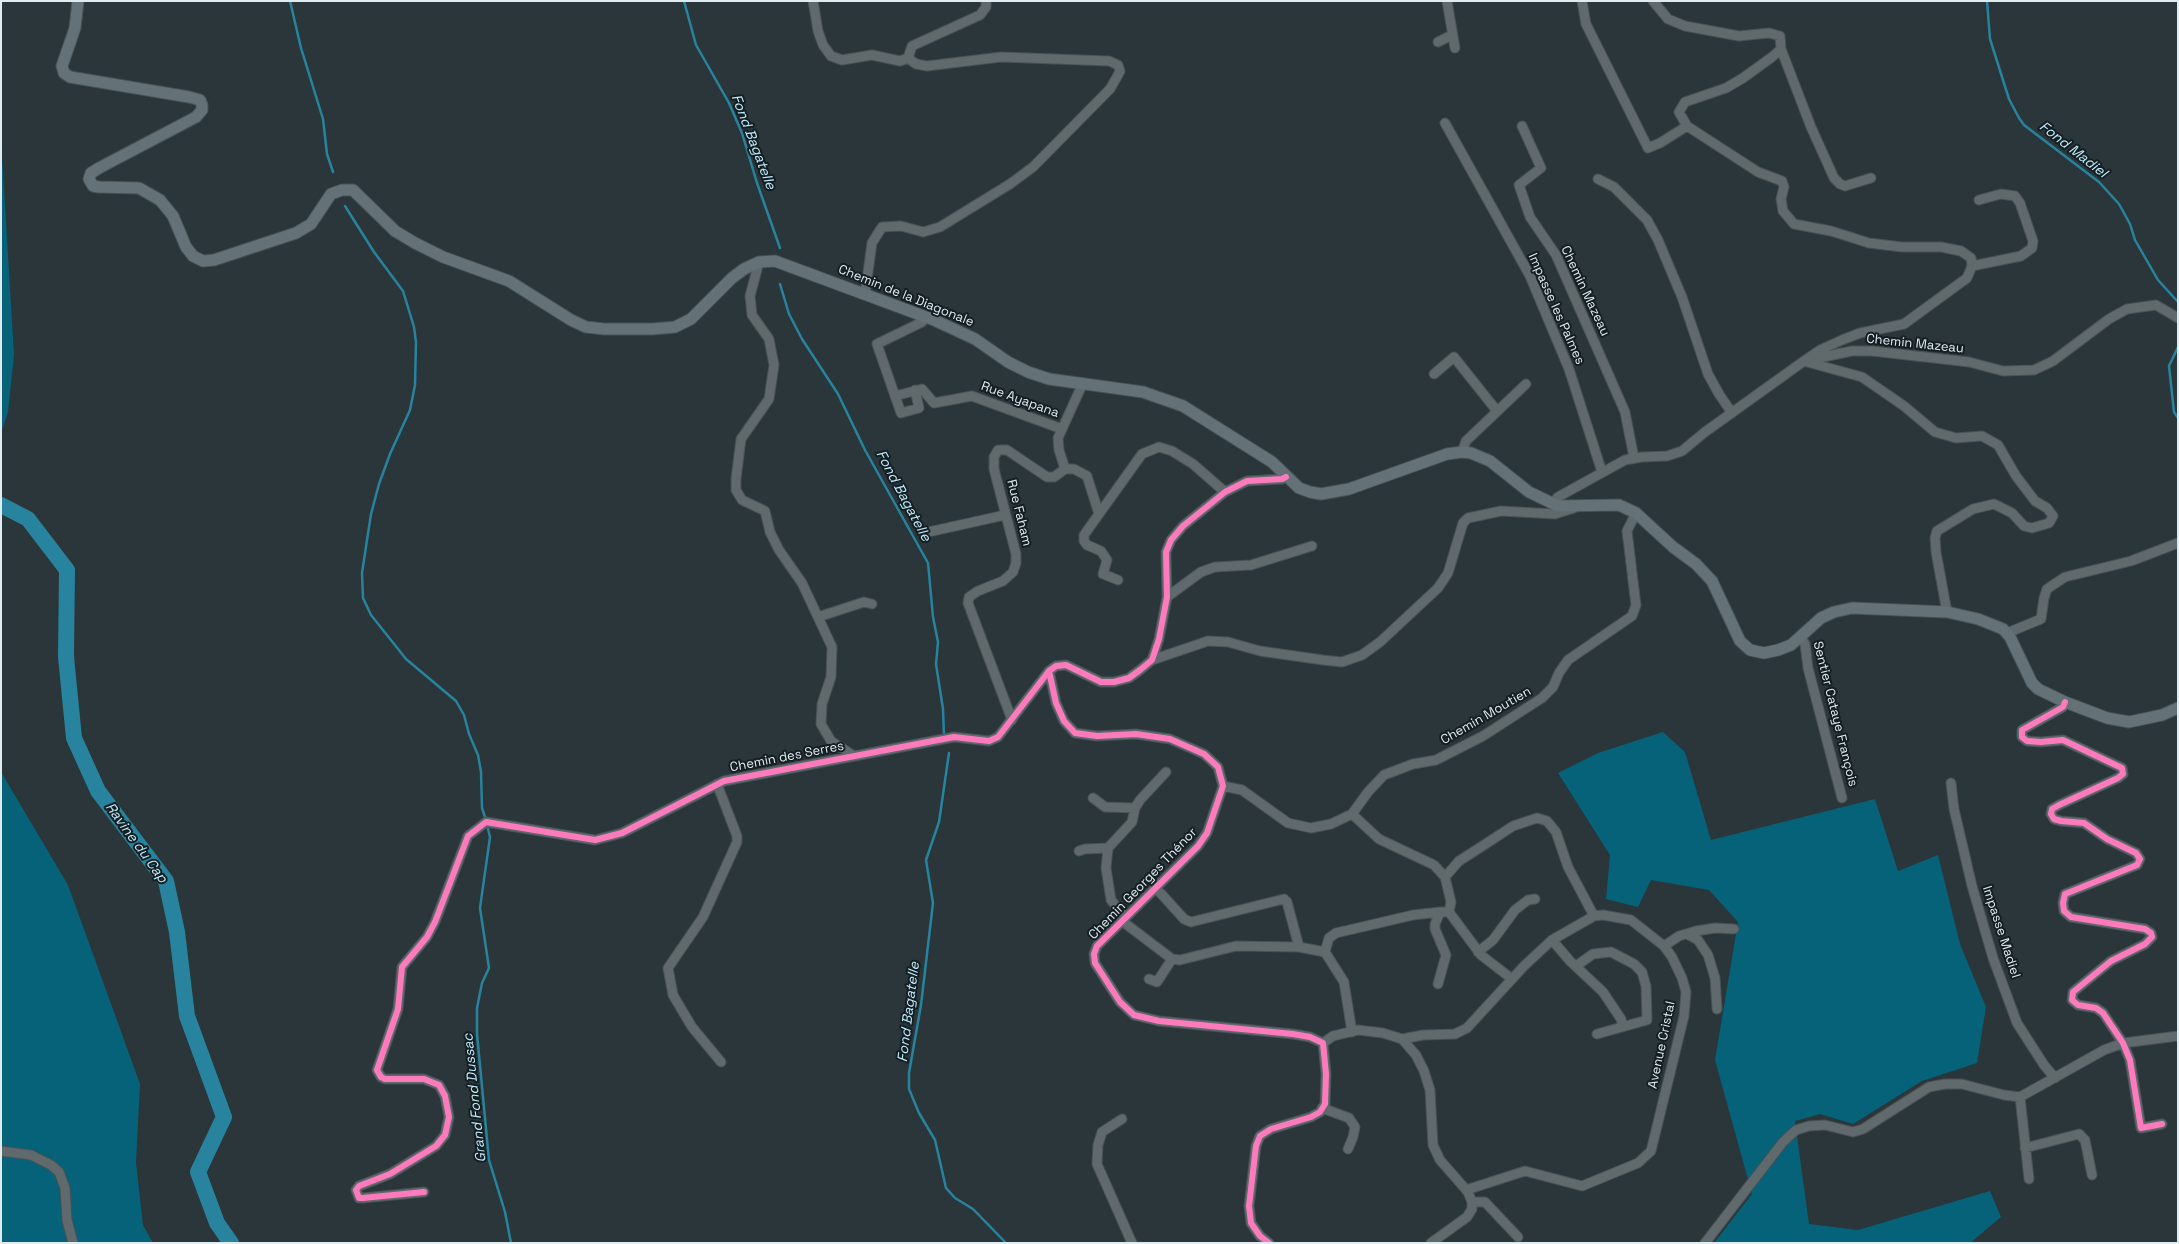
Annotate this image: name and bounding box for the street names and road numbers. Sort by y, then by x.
street label: Chemin Mazeau [1557,243,1613,339]
street label: Impasse les Palmes [1524,251,1588,367]
street label: Chemin de la Diagonale [836,262,976,330]
street label: Chemin Mazeau [1866,331,1964,357]
street label: Rue Ayapana [979,379,1061,421]
street label: Rue Faham [1003,478,1035,548]
street label: Sentier Cataye François [1809,640,1861,788]
street label: Chemin Moutien [1438,684,1534,748]
street label: Chemin des Serres [729,738,845,776]
street label: Chemin Georges Thénor [1086,825,1200,943]
street label: Impasse Madiel [1979,884,2023,980]
street label: Avenue Cristal [1645,1000,1679,1090]

